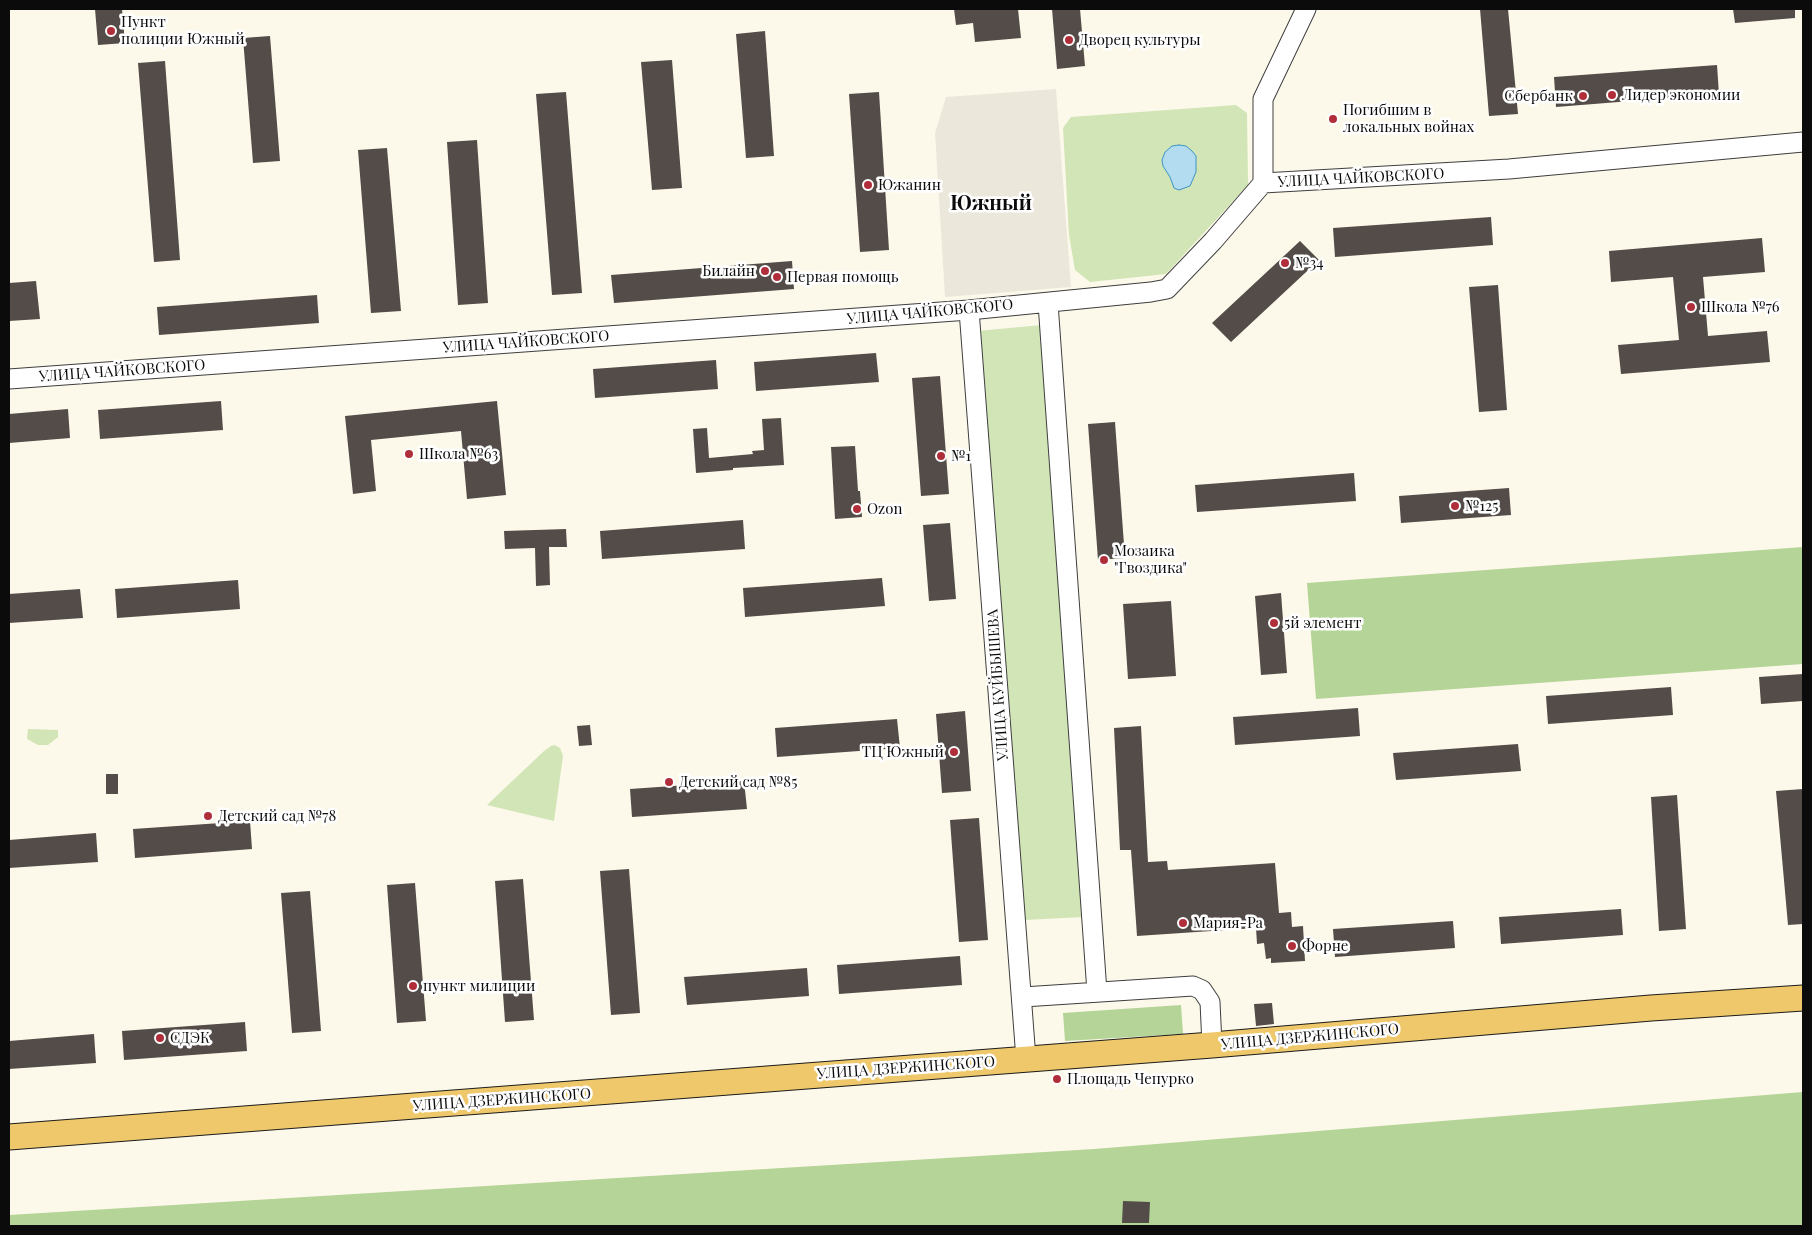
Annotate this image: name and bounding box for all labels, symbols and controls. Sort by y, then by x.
place label: Пункт полиции Южный [121,13,245,48]
marker: Пункт полиции Южный [105,25,117,37]
place label: Дворец культуры [1079,31,1200,49]
marker: Дворец культуры [1063,34,1075,46]
place label: Лидер экономии [1622,86,1740,104]
place label: Сбербанк [1504,87,1573,105]
marker: Лидер экономии [1606,89,1618,101]
marker: Сбербанк [1577,90,1589,102]
place label: Погибшим в локальных войнах [1343,101,1474,136]
marker: Погибшим в локальных войнах [1327,113,1339,125]
street label: УЛИЦА ЧАЙКОВСКОГО [1277,165,1445,191]
place label: Южанин [878,176,941,194]
marker: Южанин [862,179,874,191]
district label: Южный [950,192,1032,216]
place label: №34 [1295,254,1324,272]
marker: №34 [1279,257,1291,269]
place label: Билайн [702,262,755,280]
marker: Билайн [759,265,771,277]
place label: Первая помощь [787,268,899,286]
marker: Первая помощь [771,271,783,283]
street label: УЛИЦА ЧАЙКОВСКОГО [846,296,1014,328]
place label: Школа №76 [1701,298,1780,316]
marker: Школа №76 [1685,301,1697,313]
street label: УЛИЦА ЧАЙКОВСКОГО [442,327,610,357]
street label: УЛИЦА ЧАЙКОВСКОГО [38,356,206,386]
place label: Школа №63 [419,445,498,463]
place label: №1 [951,447,971,465]
marker: Школа №63 [403,448,415,460]
marker: №1 [935,450,947,462]
place label: №125 [1465,497,1498,515]
place label: Ozon [867,500,902,518]
marker: №125 [1449,500,1461,512]
marker: Ozon [851,503,863,515]
place label: Мозаика "Гвоздика" [1114,542,1187,577]
marker: Мозаика "Гвоздика" [1098,554,1110,566]
street label: УЛИЦА КУЙБЫШЕВА [984,609,1012,761]
place label: 5й элемент [1284,614,1362,632]
marker: 5й элемент [1268,617,1280,629]
place label: ТЦ Южный [862,743,944,761]
marker: ТЦ Южный [948,746,960,758]
place label: Детский сад №85 [679,773,797,791]
marker: Детский сад №85 [663,776,675,788]
place label: Детский сад №78 [218,807,336,825]
marker: Детский сад №78 [202,810,214,822]
place label: Мария-Ра [1193,914,1263,932]
marker: Мария-Ра [1177,917,1189,929]
place label: Форне [1302,937,1348,955]
marker: Форне [1286,940,1298,952]
place label: пункт милиции [423,977,535,995]
marker: пункт милиции [407,980,419,992]
street label: УЛИЦА ДЗЕРЖИНСКОГО [1220,1020,1400,1054]
place label: СДЭК [170,1029,210,1047]
marker: СДЭК [154,1032,166,1044]
street label: УЛИЦА ДЗЕРЖИНСКОГО [816,1053,996,1083]
place label: Площадь Чепурко [1067,1070,1194,1088]
marker: Площадь Чепурко [1051,1073,1063,1085]
street label: УЛИЦА ДЗЕРЖИНСКОГО [412,1085,592,1115]

